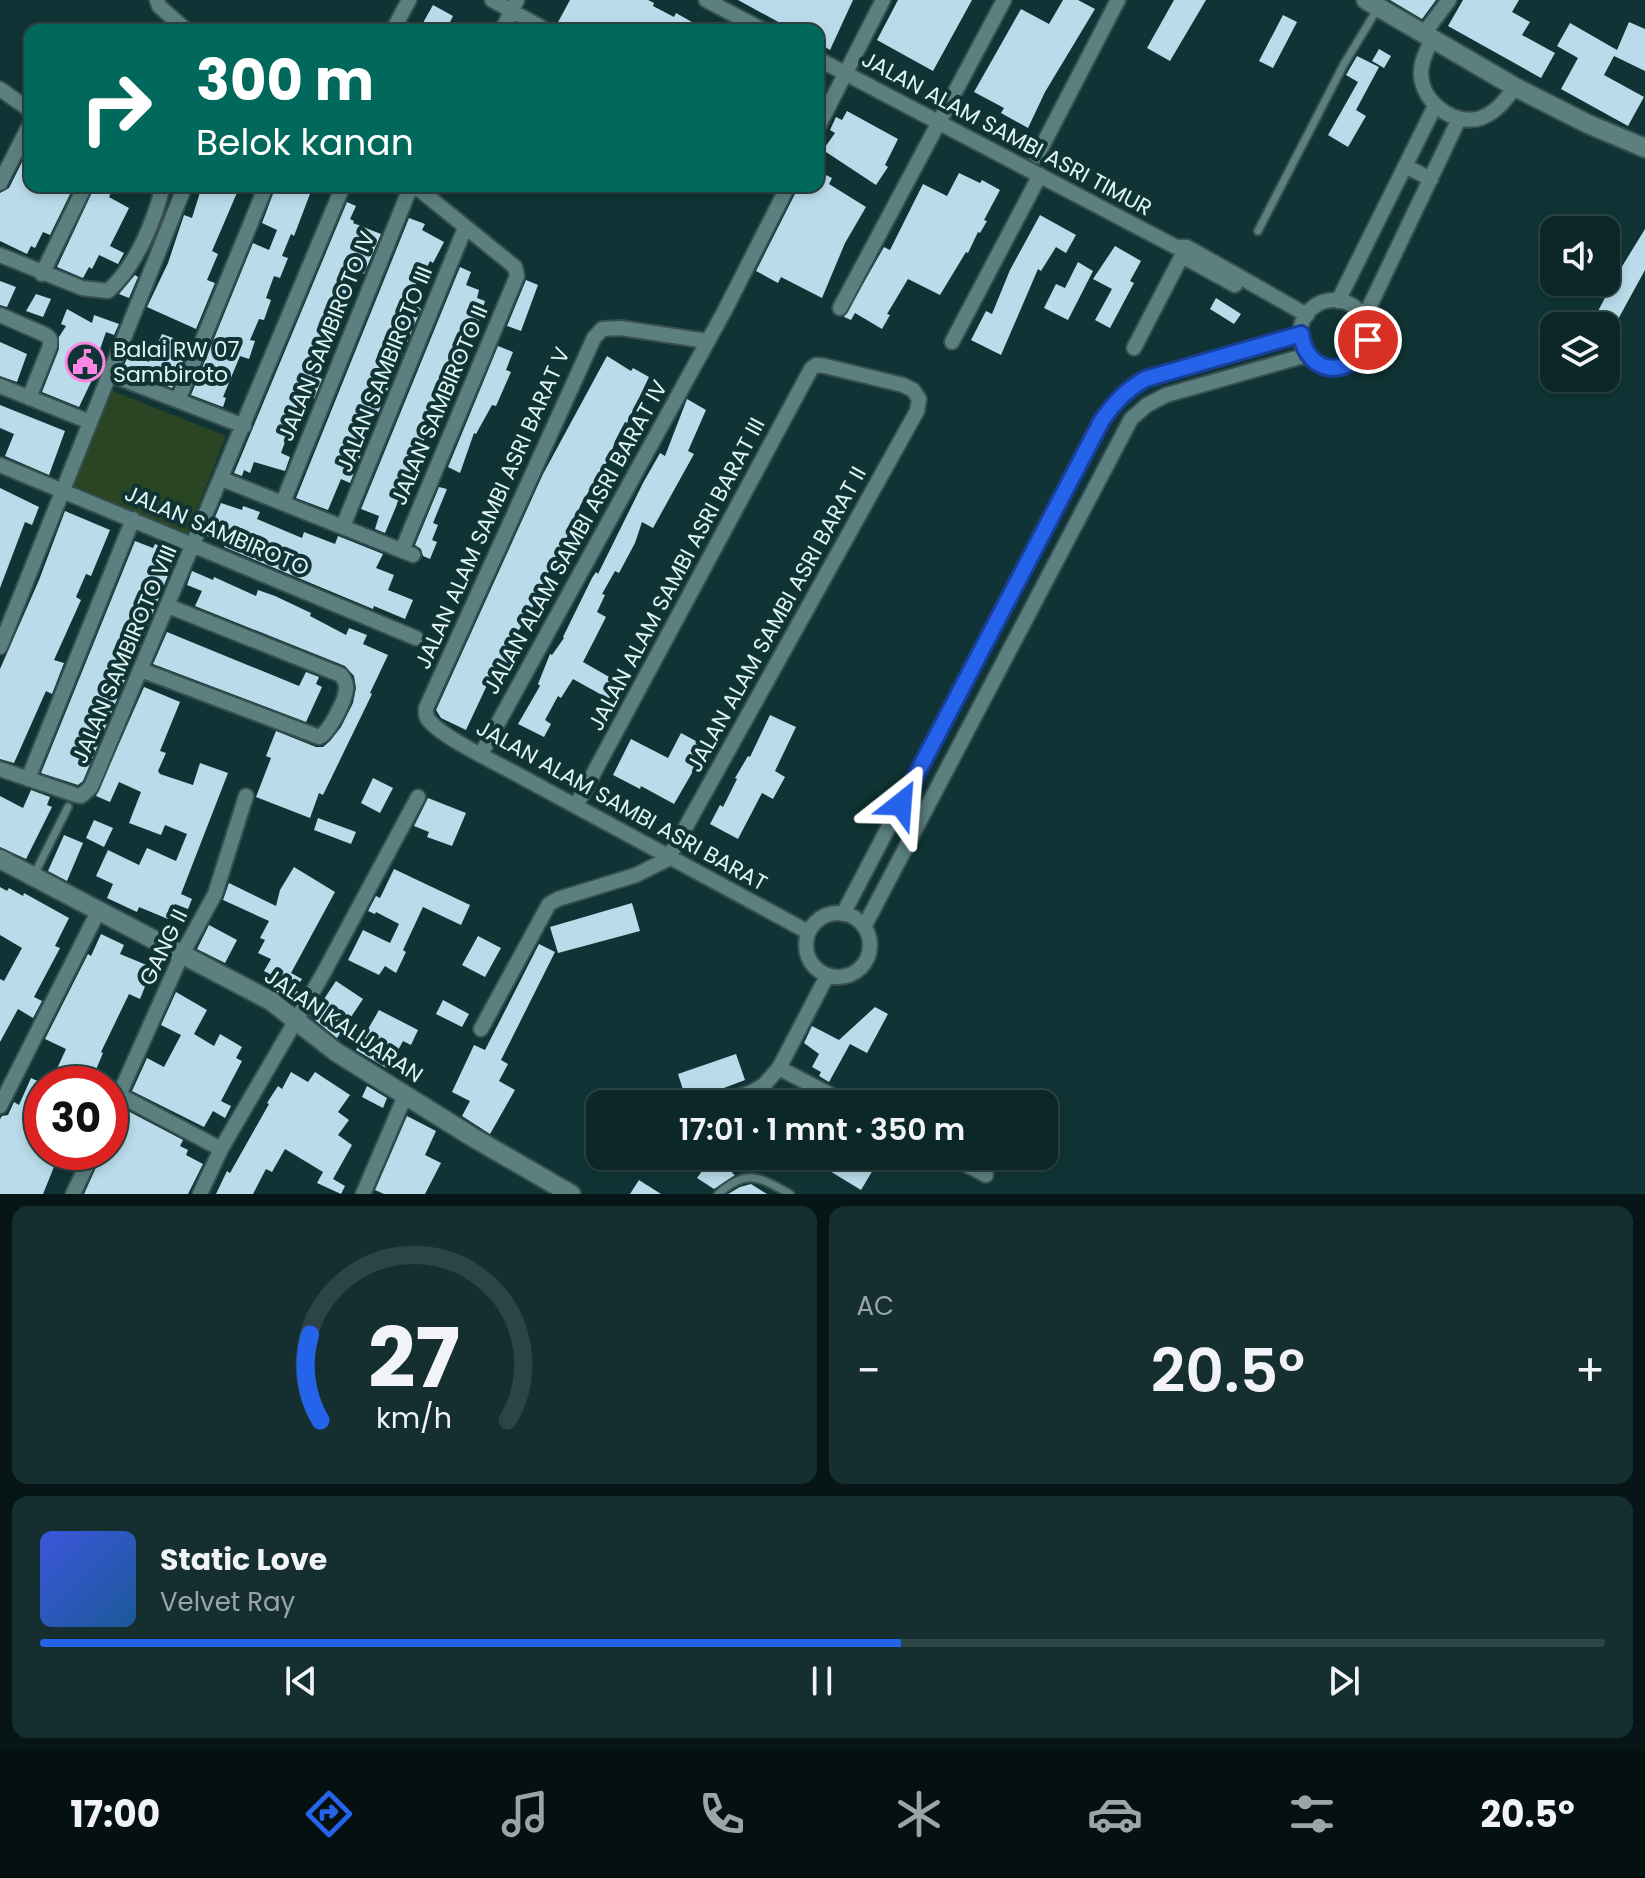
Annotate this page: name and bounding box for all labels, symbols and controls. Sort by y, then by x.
text: 300 m [196,41,374,120]
street label: JALAN ALAM SAMBI ASRI TIMUR [856,44,1157,223]
icon: right [64,56,168,160]
text: Belok kanan [196,117,414,168]
map controls [1540,216,1620,392]
button: sound [1540,216,1620,296]
street label: JALAN SAMBIROTO IV [270,227,383,446]
street label: JALAN SAMBIROTO III [329,262,440,477]
street label: JALAN SAMBIROTO II [383,301,496,510]
pin [1334,306,1402,374]
button: layers [1540,312,1620,392]
icon: arrive [1346,318,1390,362]
place label: Balai RW 07 Sambiroto [113,334,239,390]
public building icon: Balai RW 07 Sambiroto [64,341,106,383]
street label: JALAN ALAM SAMBI ASRI BARAT V [407,342,578,674]
street label: JALAN ALAM SAMBI ASRI BARAT IV [476,375,675,700]
street label: JALAN ALAM SAMBI ASRI BARAT III [580,412,772,736]
street label: JALAN ALAM SAMBI ASRI BARAT II [679,461,874,778]
street label: JALAN SAMBIROTO [120,478,314,583]
street label: JALAN SAMBIROTO VIII [64,540,185,768]
street label: JALAN ALAM SAMBI ASRI BARAT [471,712,773,899]
position arrow [859,762,943,846]
street label: GANG II [132,904,195,991]
street label: JALAN KALIJARAN [258,961,429,1090]
speed limit sign: 30 [24,1066,128,1170]
text: 17:01 · 1 mnt · 350 m [679,1108,965,1151]
text: AC [857,1288,894,1324]
text: 27 [368,1300,460,1416]
text: 20.5° [1151,1329,1305,1413]
text: − [857,1340,881,1401]
text: + [1575,1340,1605,1401]
text: km/h [376,1398,452,1438]
text: Static Love [160,1538,327,1581]
text: Velvet Ray [160,1584,295,1620]
icon: previous [279,1659,323,1703]
icon: pause [800,1659,844,1703]
icon: next [1322,1659,1366,1703]
icon: directions [301,1786,357,1842]
icon: music [497,1786,553,1842]
icon: phone [694,1786,750,1842]
icon: climate [891,1786,947,1842]
icon: car [1087,1786,1143,1842]
icon: filters [1284,1786,1340,1842]
text: 17:00 [70,1789,160,1840]
text: 20.5° [1480,1789,1575,1840]

